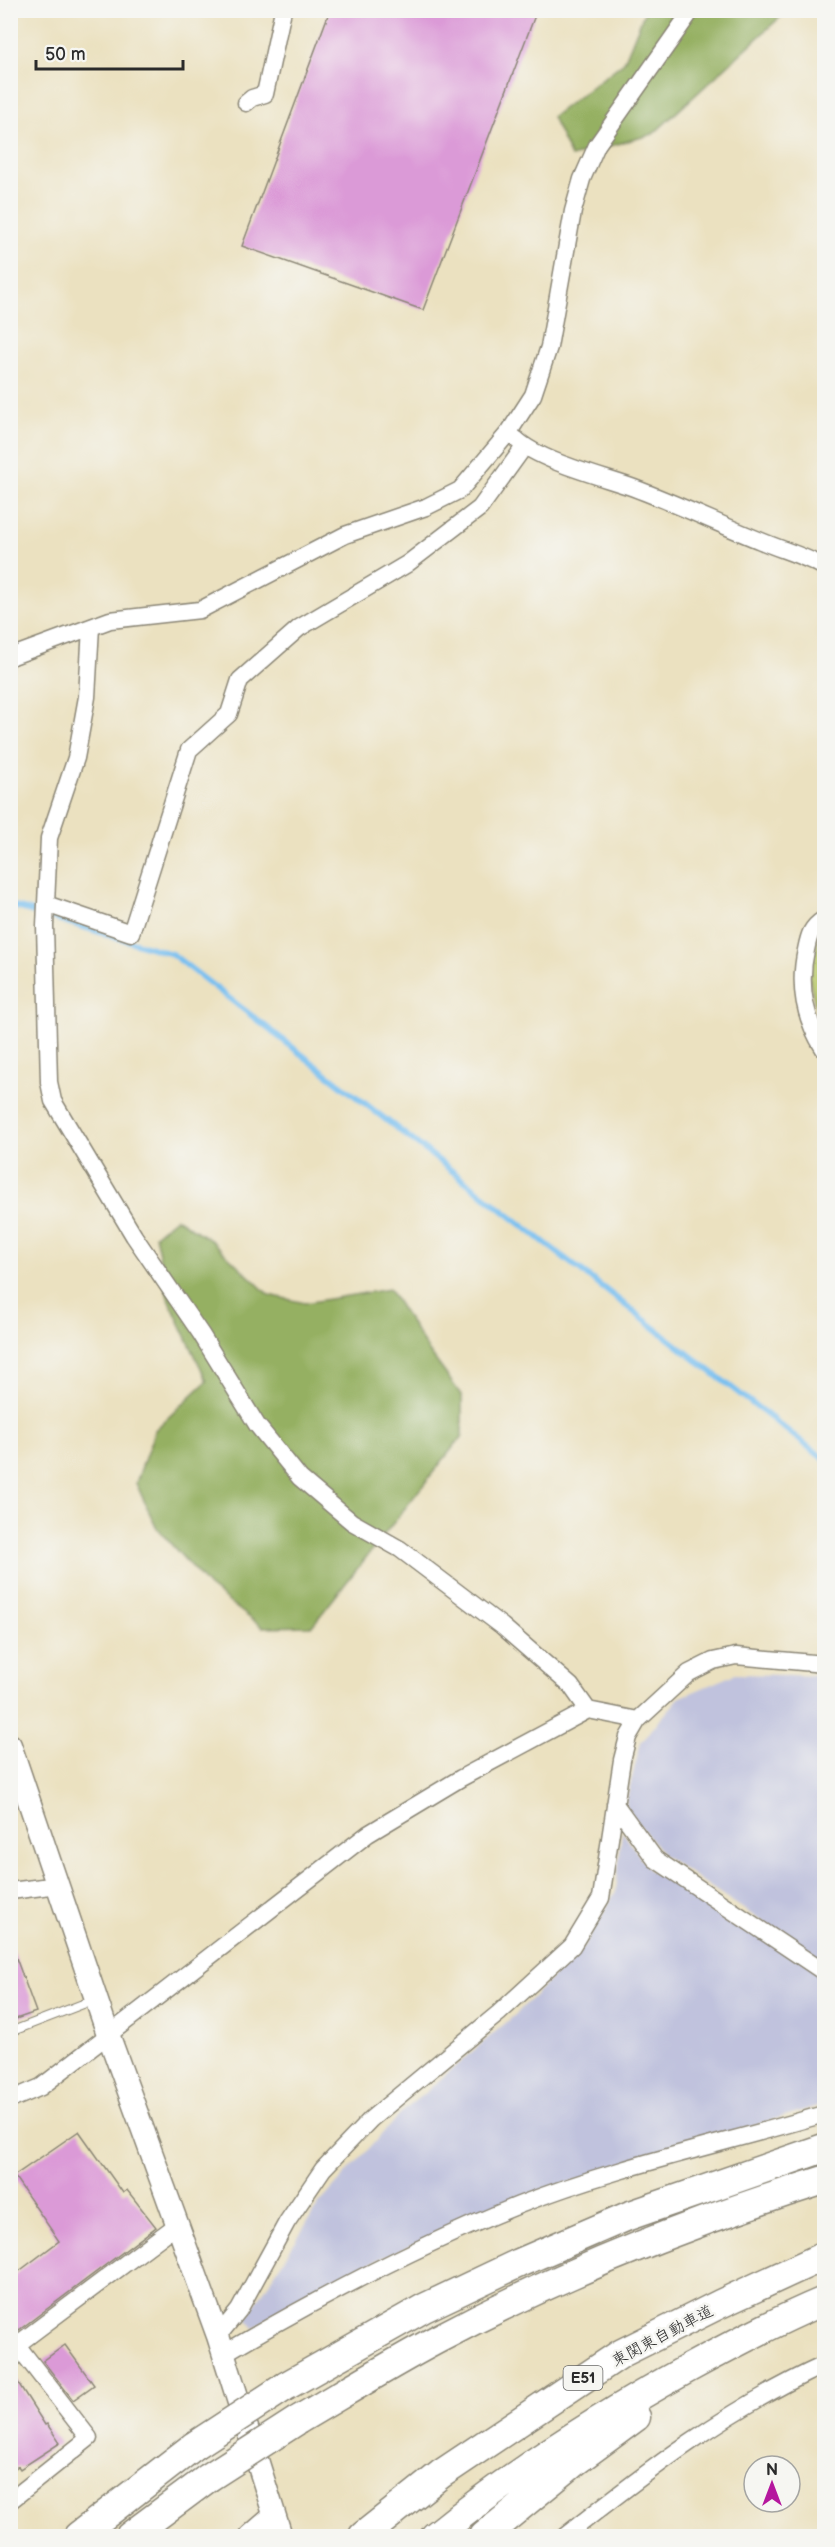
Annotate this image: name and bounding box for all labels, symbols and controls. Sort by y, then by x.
scale bar [36,33,183,71]
text: 50 m [45,44,86,65]
street label: 東関東自動車道 [609,2302,717,2371]
road number: E51 [564,2366,602,2390]
north arrow [742,2454,802,2514]
text: N [766,2461,778,2480]

